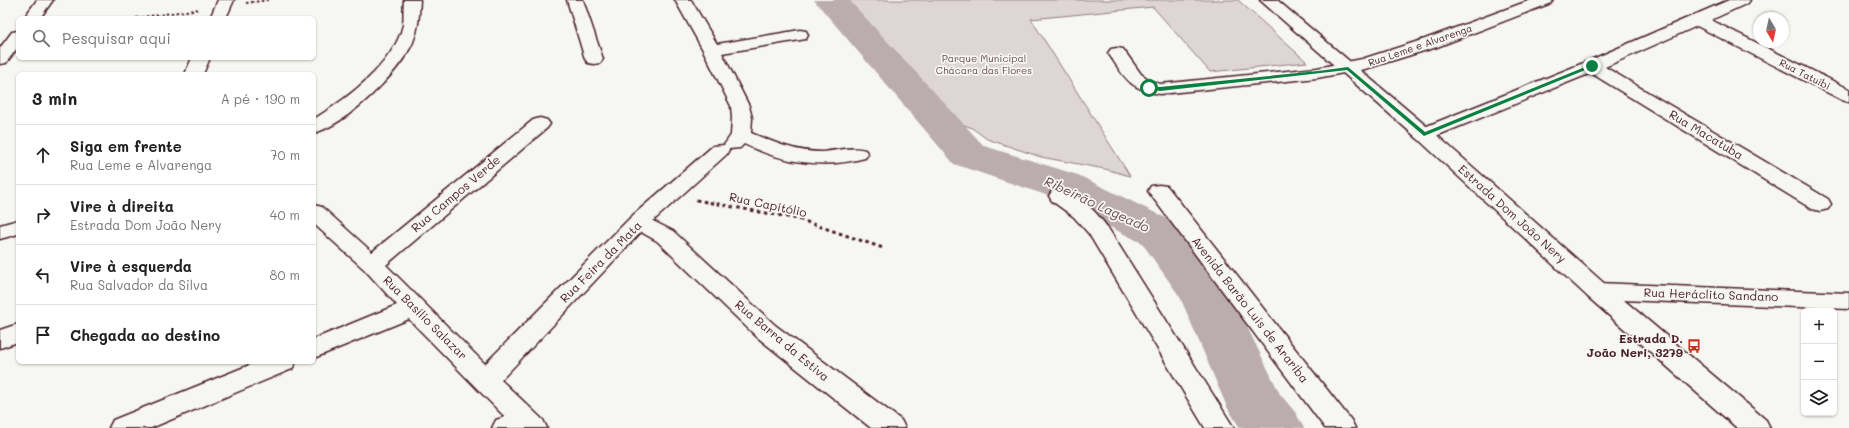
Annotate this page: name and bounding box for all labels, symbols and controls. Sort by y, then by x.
north arrow [1753,12,1789,48]
search box [16,16,316,60]
street label: Rua Leme e Alvarenga [1366,21,1474,69]
icon: search [30,27,52,49]
text: Pesquisar aqui [62,28,171,48]
park label: Parque Municipal Chácara das Flores [936,51,1032,77]
street label: Rua Tatuibi [1777,55,1833,93]
route end [1583,57,1601,75]
route start [1140,79,1158,97]
text: 3 min [32,87,77,109]
text: A pé · 190 m [221,90,300,107]
street label: Rua Macatuba [1666,106,1747,163]
text: Siga em frente [70,136,182,156]
icon: ahead [32,144,54,166]
text: 70 m [270,146,300,163]
street label: Rua Campos Verde [407,151,503,235]
text: Rua Leme e Alvarenga [70,156,212,173]
street label: Estrada Dom João Nery [1455,161,1570,266]
water label: Ribeirão Lageado [1042,172,1153,235]
street label: Rua Capitólio [728,188,808,220]
text: Vire à direita [70,196,174,216]
icon: right [32,204,54,226]
text: 40 m [270,206,300,223]
text: Estrada Dom João Nery [70,216,222,233]
street label: Rua Feira da Mata [556,217,645,306]
street label: Avenida Barão Luís de Arariba [1189,233,1313,386]
text: Vire à esquerda [70,256,192,276]
icon: left [32,264,54,286]
text: 80 m [270,266,300,283]
street label: Rua Basílio Salazar [380,272,471,363]
text: Rua Salvador da Silva [70,276,208,293]
street label: Rua Heráclito Sandano [1643,284,1779,304]
street label: Rua Barra da Estiva [732,296,833,384]
map controls [1801,308,1837,416]
button: + [1801,308,1837,344]
icon: arrive [32,324,54,346]
text: Chegada ao destino [70,325,220,345]
place label: Estrada D. João Neri, 3279 [1586,330,1683,360]
bus stop icon: Estrada D. João Neri, 3279 [1686,338,1702,354]
button: − [1801,344,1837,380]
button: layers [1801,380,1837,416]

